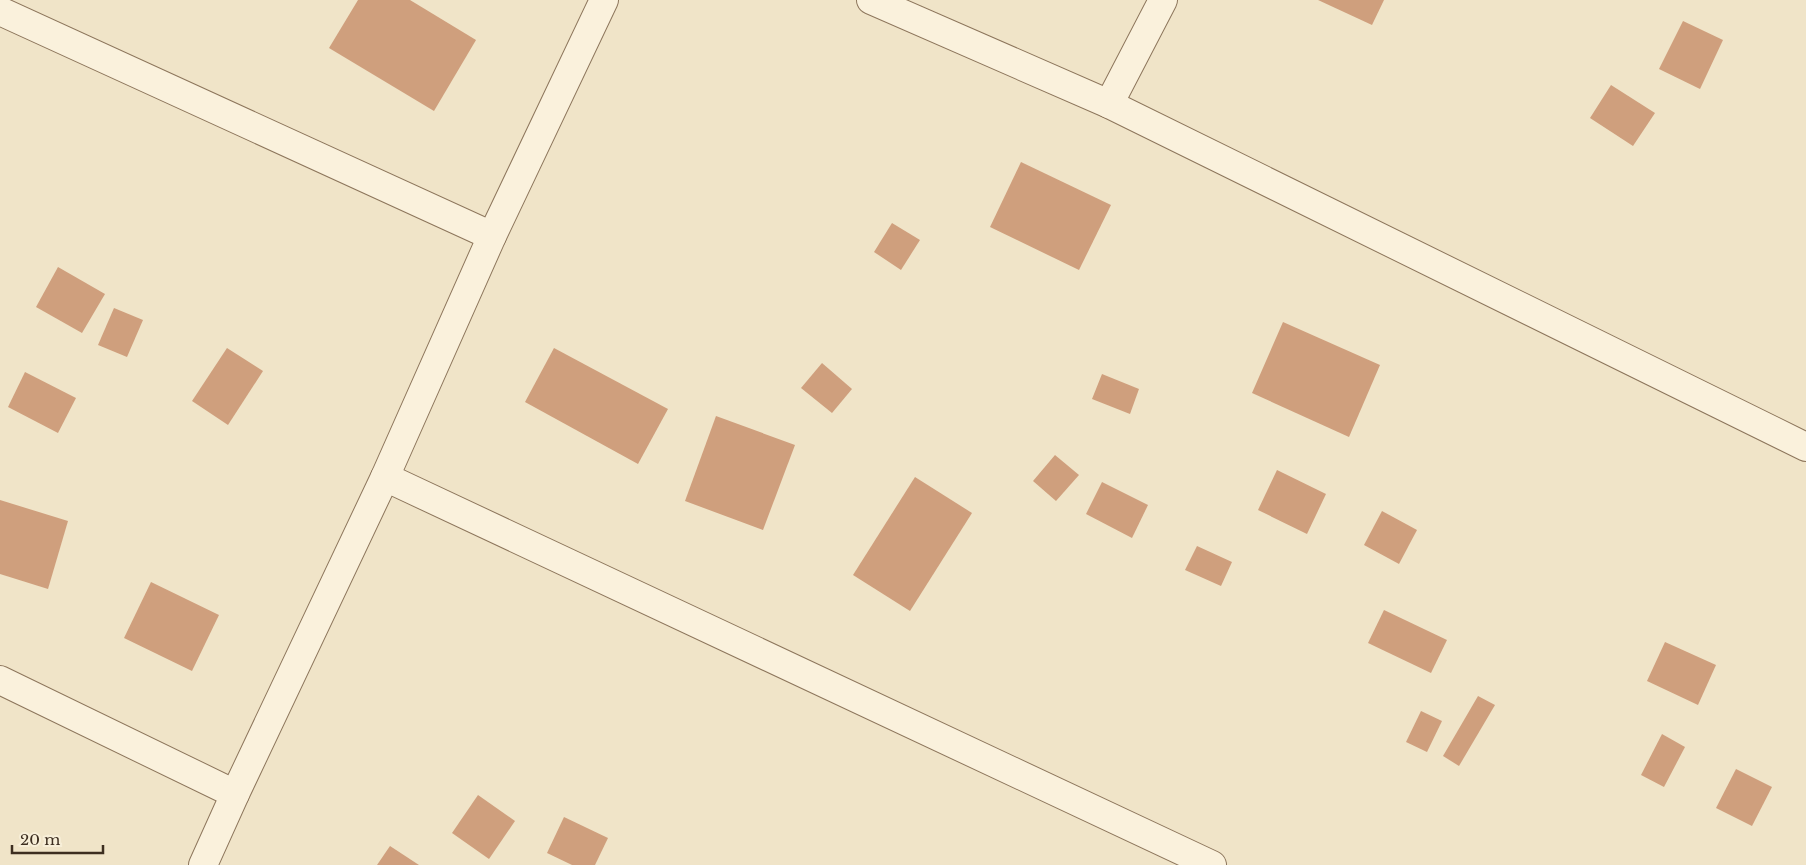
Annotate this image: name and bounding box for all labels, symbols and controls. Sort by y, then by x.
scale bar [12,822,104,854]
text: 20 m [20,830,60,849]

